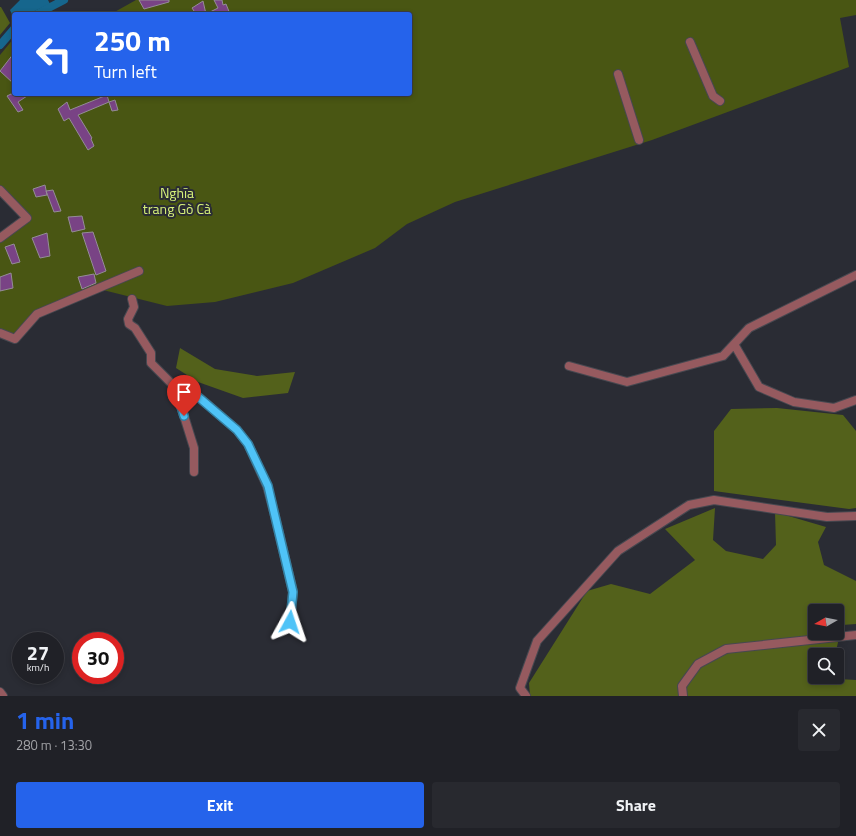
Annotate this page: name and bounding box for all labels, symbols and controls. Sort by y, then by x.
text: 250 m [94,19,171,62]
icon: left [28,28,80,80]
text: Turn left [94,58,157,85]
park label: Nghĩa trang Gò Cà [143,182,211,219]
pin [167,375,201,416]
icon: arrive [173,381,195,403]
position arrow [269,601,311,643]
north arrow [808,604,844,640]
map controls [808,604,844,684]
speed limit sign: 30 [72,632,124,684]
text: 27 [27,637,49,668]
button: search [808,648,844,684]
text: km/h [27,660,49,675]
text: 1 min [16,702,74,738]
button: close [798,709,840,751]
text: 280 m · 13:30 [16,735,92,755]
button: Exit [16,782,424,828]
button: Share [432,782,840,828]

